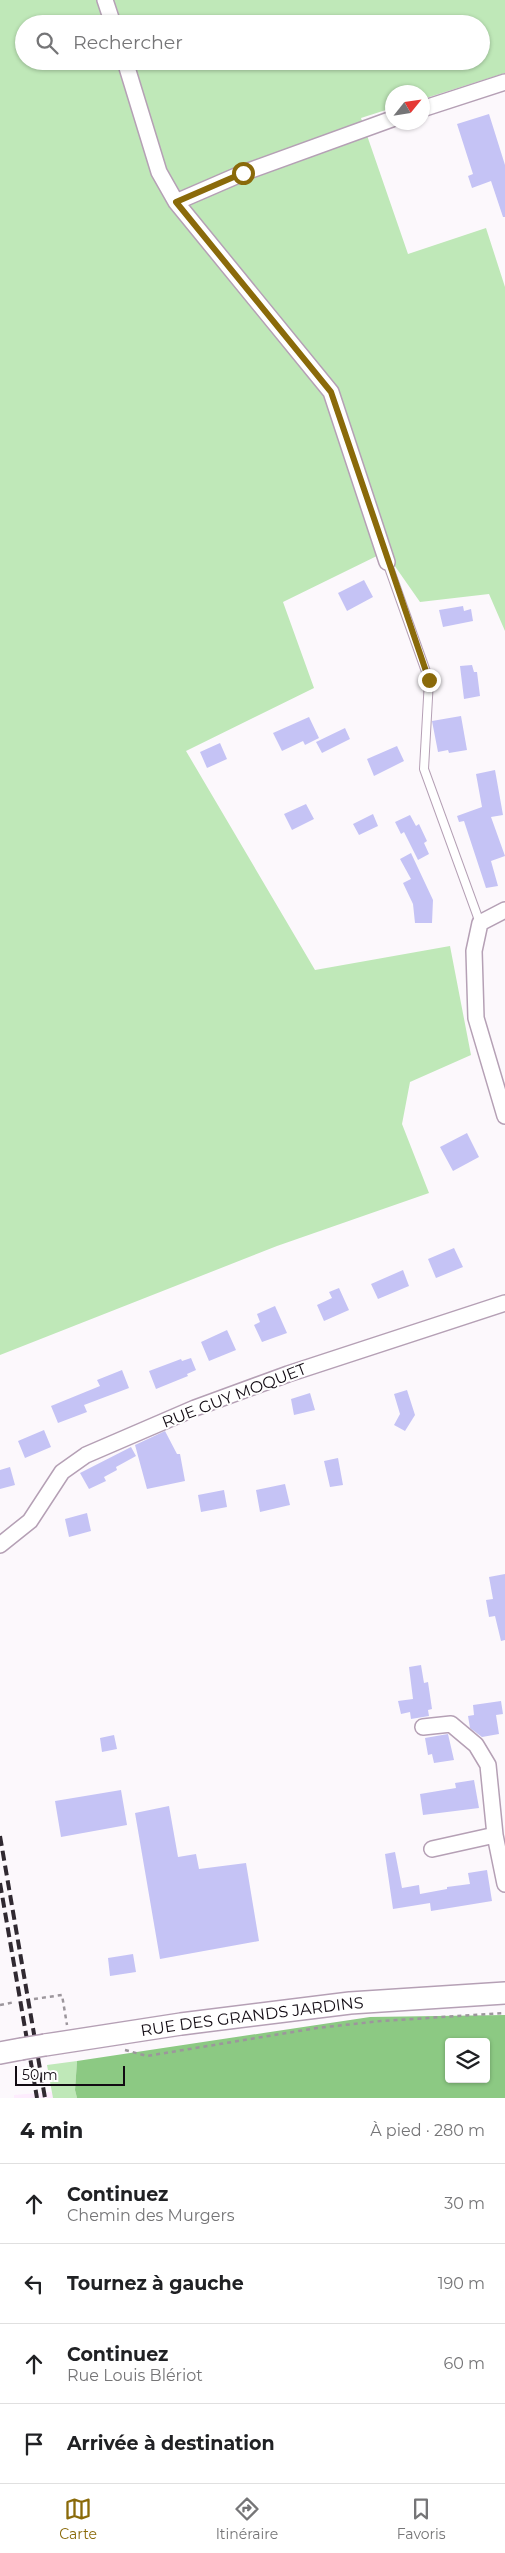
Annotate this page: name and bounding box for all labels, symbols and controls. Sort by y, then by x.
search box [15,15,490,70]
icon: search [33,29,61,57]
text: Rechercher [73,31,183,54]
north arrow [385,85,430,130]
route start [232,162,255,185]
route end [418,669,441,692]
street label: RUE GUY MOQUET [159,1359,310,1432]
street label: RUE DES GRANDS JARDINS [139,1993,364,2040]
map controls [445,2038,490,2083]
button: layers [445,2038,490,2083]
scale bar [15,2063,125,2086]
text: 50 m [22,2066,58,2084]
text: 4 min [20,2118,83,2143]
text: À pied · 280 m [370,2121,485,2140]
text: Continuez [67,2183,168,2206]
icon: ahead [20,2190,48,2218]
text: 30 m [444,2194,485,2213]
text: Chemin des Murgers [67,2206,235,2225]
icon: left [20,2270,48,2298]
text: Tournez à gauche [67,2272,244,2295]
text: 190 m [438,2274,485,2293]
text: Continuez [67,2343,168,2366]
icon: ahead [20,2350,48,2378]
text: 60 m [443,2354,485,2373]
text: Rue Louis Blériot [67,2366,203,2385]
icon: arrive [20,2430,48,2458]
text: Arrivée à destination [67,2432,275,2455]
tab: Carte [59,2495,97,2543]
tab: Itinéraire [216,2495,278,2543]
tab: Favoris [397,2495,446,2543]

